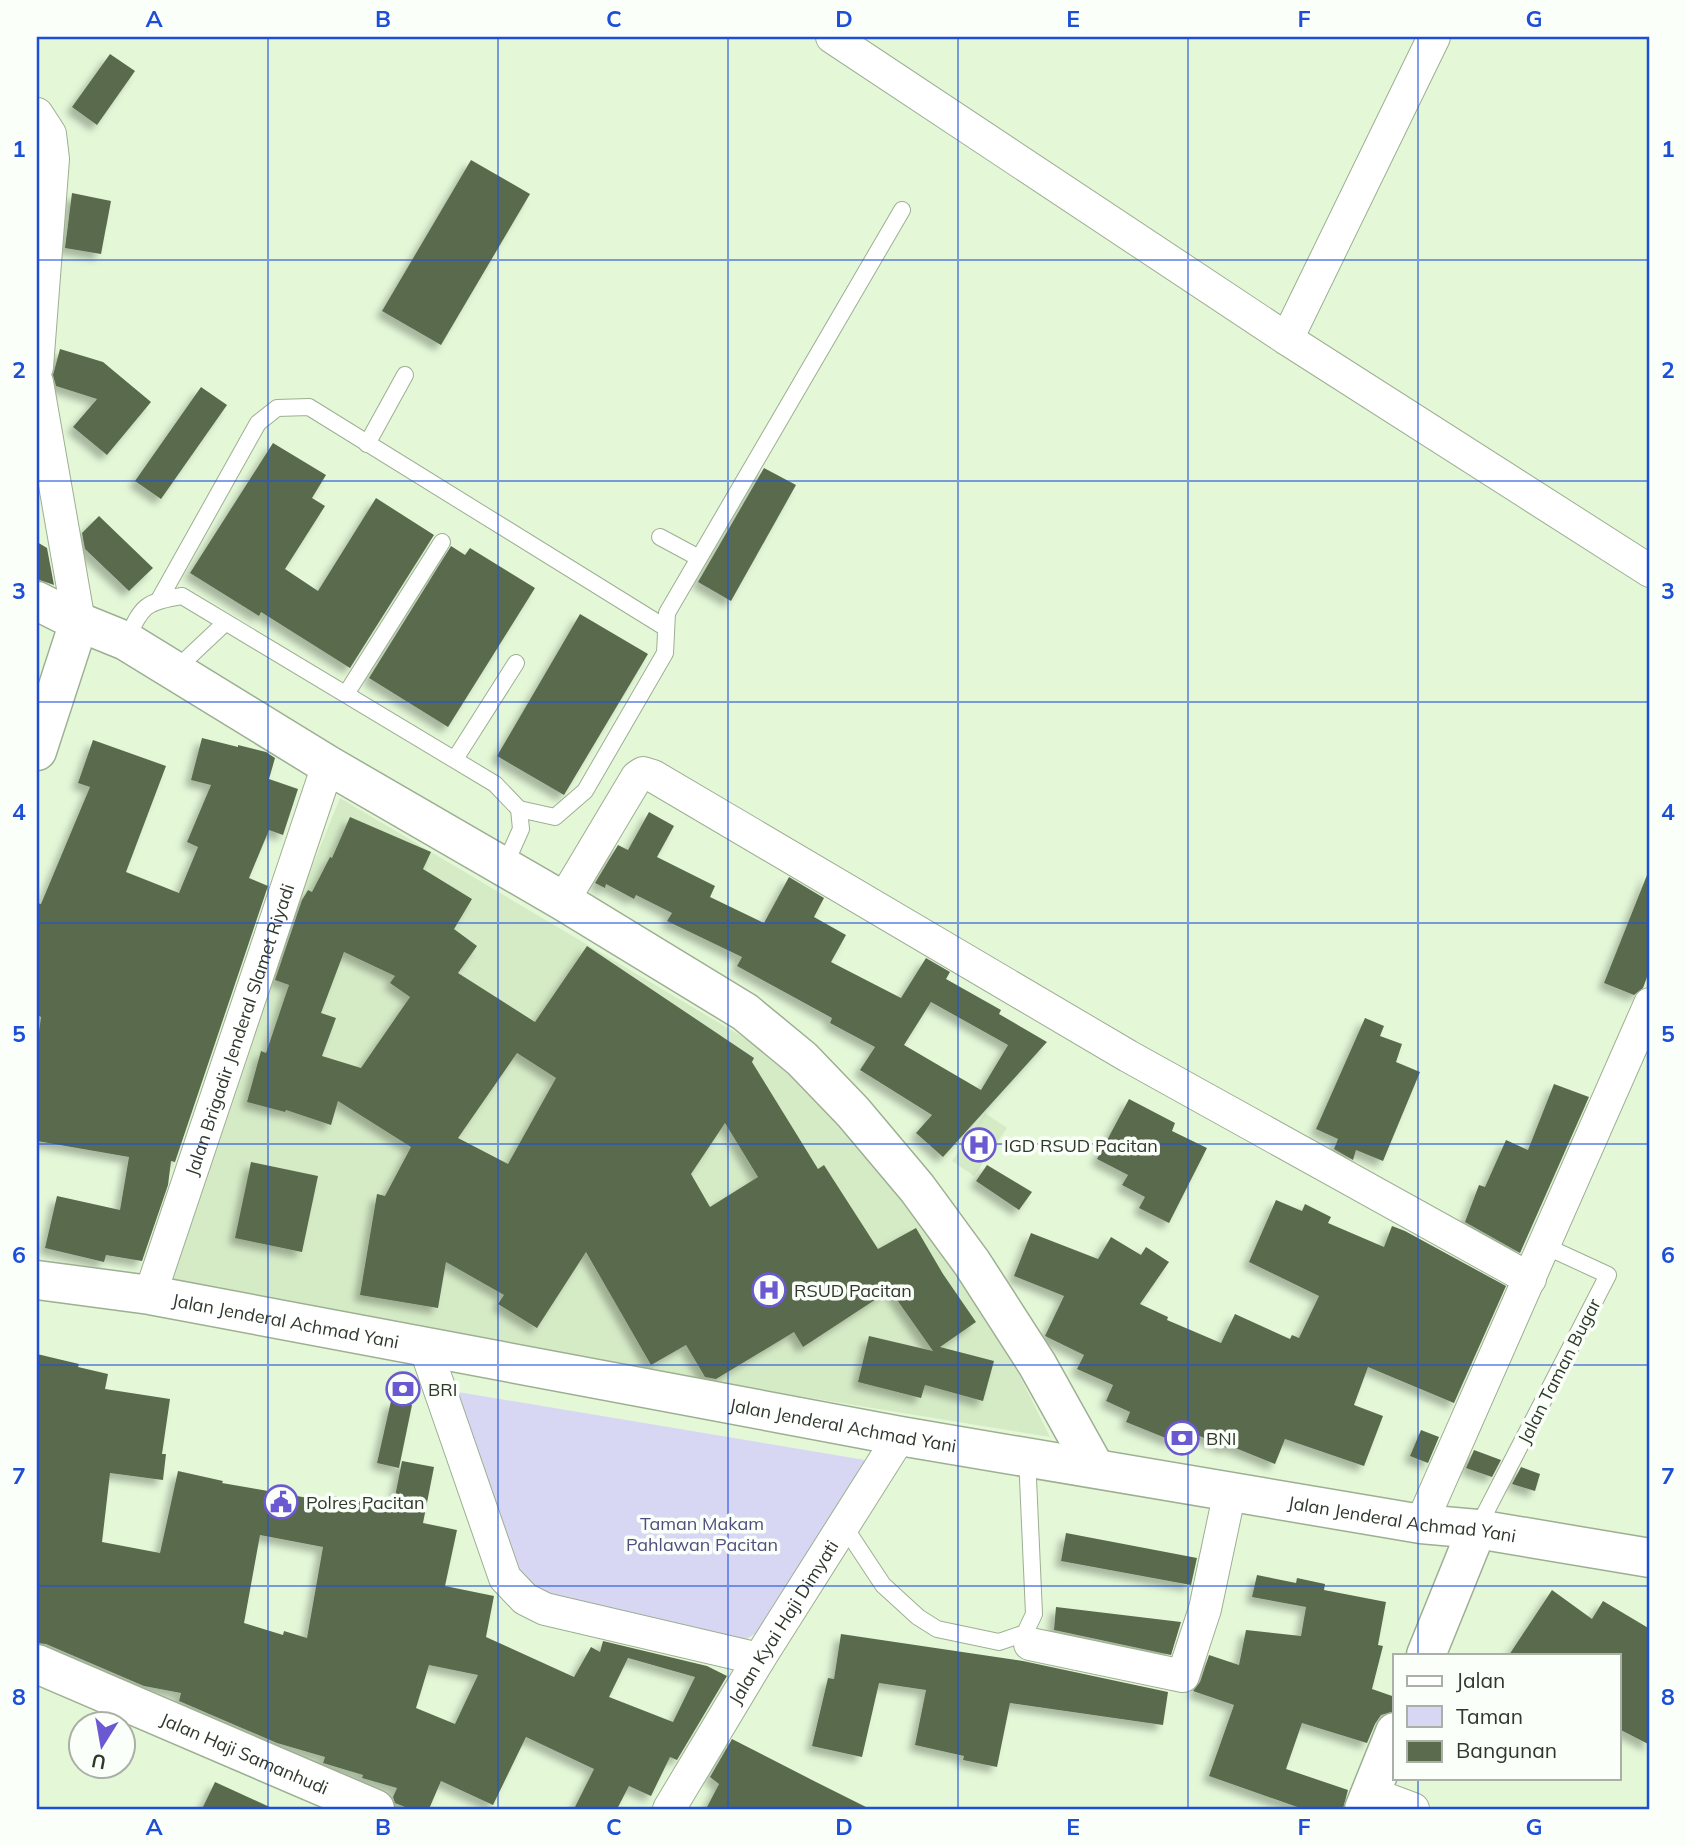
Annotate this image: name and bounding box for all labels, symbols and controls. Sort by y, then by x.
text: A [145,4,163,33]
text: B [375,4,391,33]
text: C [606,4,622,33]
text: D [835,4,853,33]
text: E [1066,4,1080,33]
text: F [1297,4,1311,33]
text: G [1525,4,1543,33]
text: 1 [12,134,26,163]
text: 1 [1661,134,1675,163]
text: 2 [12,355,26,384]
text: 2 [1661,355,1675,384]
text: 3 [12,576,26,605]
text: 3 [1661,576,1675,605]
text: 4 [12,797,26,826]
text: 4 [1661,797,1675,826]
street label: Jalan Brigadir Jenderal Slamet Riyadi [179,881,299,1178]
text: 5 [12,1019,26,1048]
text: 5 [1661,1019,1675,1048]
hospital icon: IGD RSUD Pacitan [960,1126,998,1164]
place label: IGD RSUD Pacitan [1004,1134,1158,1157]
text: 6 [12,1240,26,1269]
text: 6 [1661,1240,1675,1269]
hospital icon: RSUD Pacitan [750,1271,788,1309]
place label: RSUD Pacitan [794,1279,912,1302]
street label: Jalan Jenderal Achmad Yani [170,1288,401,1353]
street label: Jalan Taman Bugar [1512,1294,1606,1448]
bank icon: BRI [384,1370,422,1408]
place label: BRI [428,1378,457,1401]
street label: Jalan Jenderal Achmad Yani [728,1393,958,1457]
bank icon: BNI [1163,1419,1201,1457]
place label: BNI [1206,1427,1236,1450]
text: 7 [12,1461,26,1490]
text: 7 [1661,1461,1675,1490]
public building icon: Polres Pacitan [262,1483,300,1521]
street label: Jalan Jenderal Achmad Yani [1286,1490,1518,1547]
place label: Polres Pacitan [306,1491,425,1514]
park label: Taman Makam Pahlawan Pacitan [626,1512,778,1556]
street label: Jalan Kyai Haji Dimyati [723,1536,843,1708]
legend [1393,1654,1620,1780]
text: Jalan [1456,1667,1505,1693]
text: 8 [12,1682,26,1711]
text: 8 [1661,1682,1675,1711]
text: Taman [1456,1703,1523,1729]
street label: Jalan Haji Samanhudi [157,1707,332,1799]
north arrow [66,1710,136,1780]
text: Bangunan [1456,1737,1557,1763]
text: U [90,1749,108,1775]
text: A [145,1812,163,1841]
text: B [375,1812,391,1841]
text: C [606,1812,622,1841]
text: D [835,1812,853,1841]
text: E [1066,1812,1080,1841]
text: F [1297,1812,1311,1841]
text: G [1525,1812,1543,1841]

